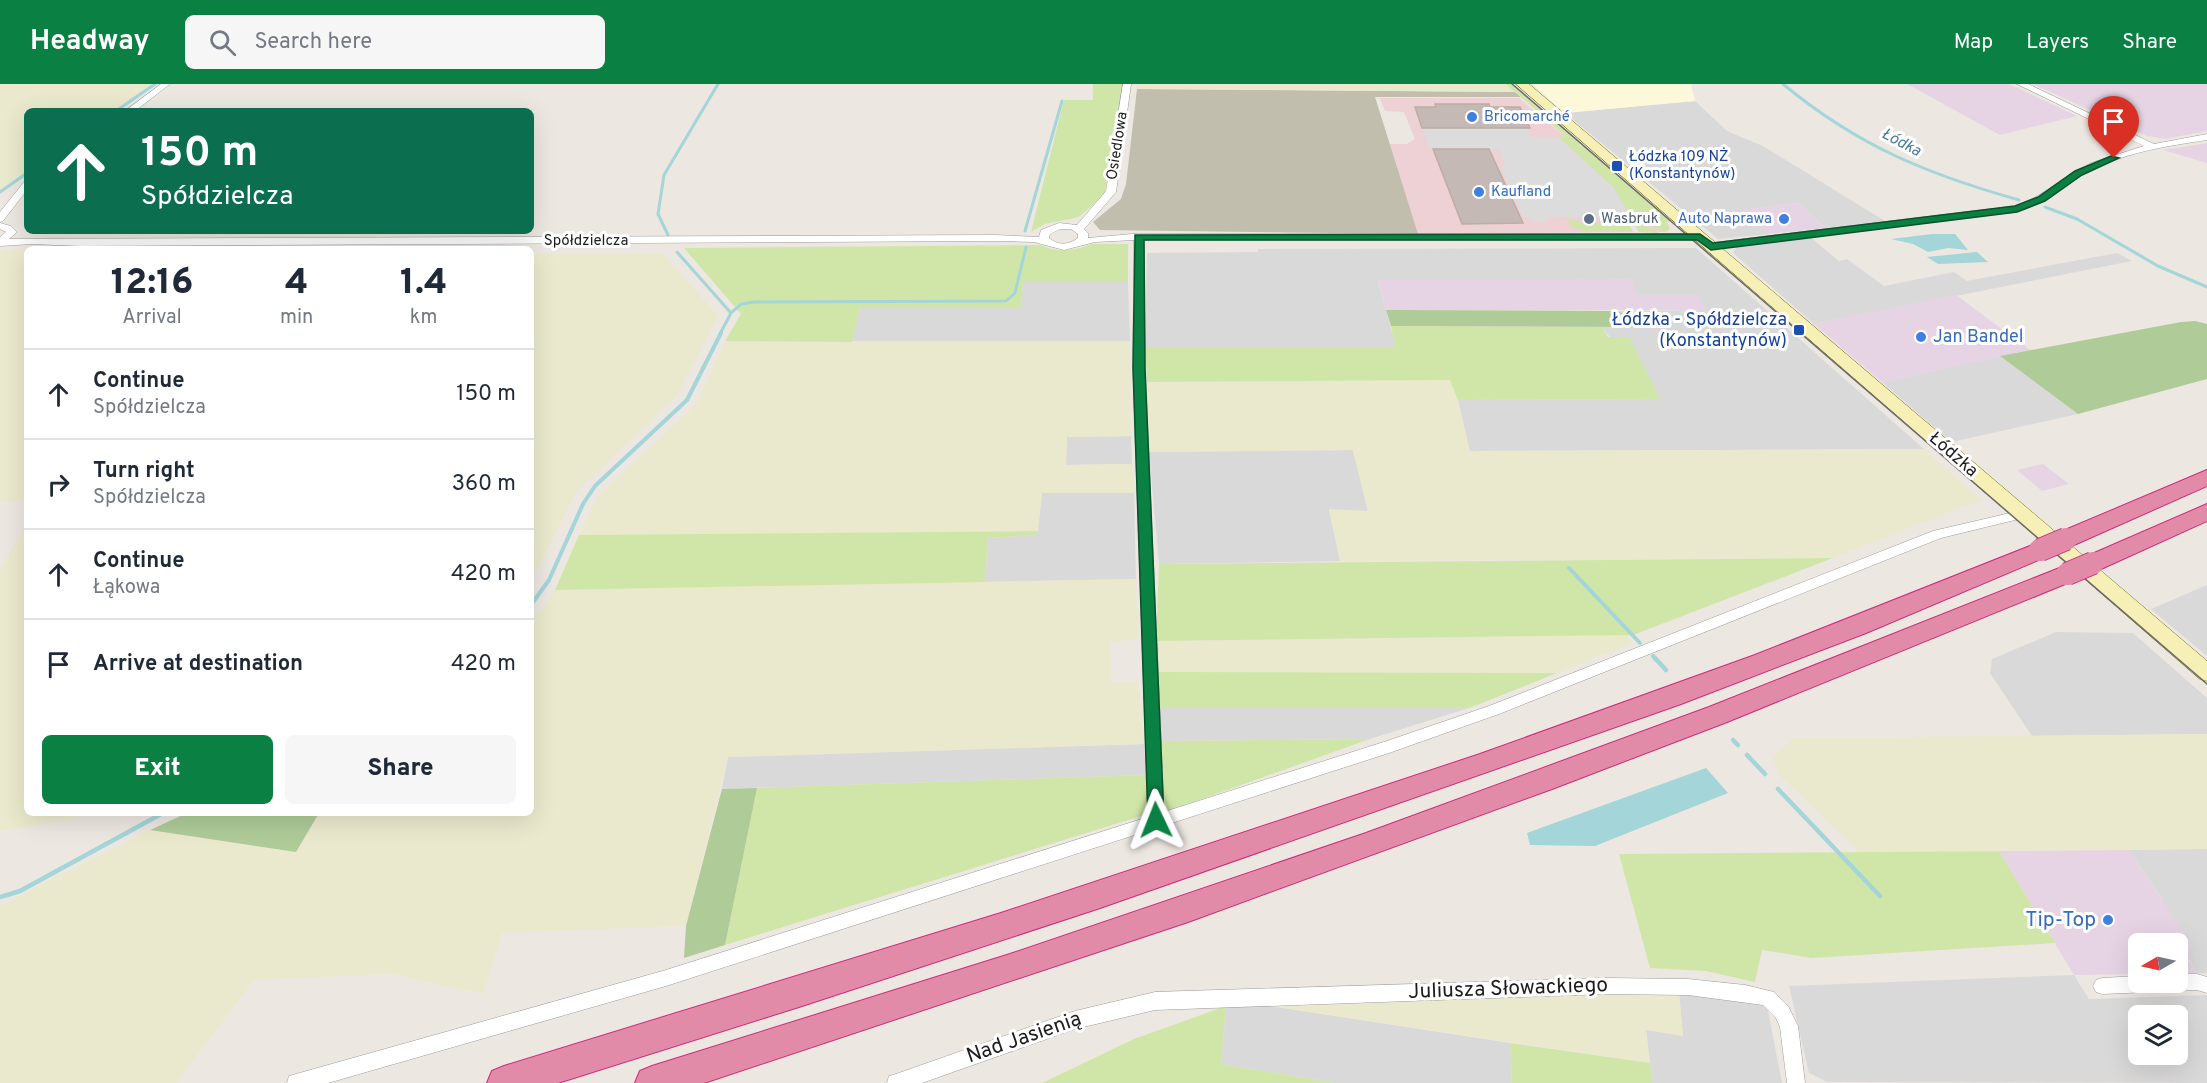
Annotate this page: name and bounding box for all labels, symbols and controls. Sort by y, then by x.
search box [185,15,605,69]
text: Headway [30,24,149,60]
icon: search [206,26,239,59]
text: Search here [254,29,372,56]
text: Map [1954,29,1993,56]
text: Layers [2026,29,2089,56]
text: Share [2122,29,2177,56]
pin [2088,96,2139,158]
icon: arrive [2097,105,2130,138]
place label: Bricomarché [1484,108,1570,127]
marker: Bricomarché [1465,110,1479,124]
street label: Osiedlowa [1103,111,1133,181]
water label: Łódka [1878,124,1925,162]
text: 150 m [141,128,258,181]
icon: ahead [42,132,120,210]
place label: Łódzka 109 NŻ (Konstantynów) [1629,147,1736,184]
marker: Łódzka 109 NŻ (Konstantynów) [1610,159,1624,173]
text: Spółdzielcza [141,180,293,214]
place label: Kaufland [1491,183,1551,202]
marker: Kaufland [1472,185,1486,199]
place label: Wasbruk [1601,210,1659,229]
place label: Auto Naprawa [1678,210,1772,229]
marker: Wasbruk [1582,212,1596,226]
marker: Auto Naprawa [1777,212,1791,226]
street label: Spółdzielcza [544,232,628,251]
text: 12:16 [111,261,193,307]
text: 4 [285,261,308,307]
text: 1.4 [400,261,447,307]
text: Arrival [122,305,182,331]
text: min [280,305,313,331]
text: km [410,305,437,331]
place label: Łódzka - Spółdzielcza (Konstantynów) [1612,309,1787,353]
marker: Łódzka - Spółdzielcza (Konstantynów) [1792,323,1806,337]
place label: Jan Bandel [1933,326,2024,349]
marker: Jan Bandel [1914,330,1928,344]
text: Continue [93,368,184,395]
icon: ahead [42,378,75,411]
text: 150 m [456,381,516,408]
text: Spółdzielcza [93,395,206,421]
street label: Łódzka [1924,427,1982,483]
text: Turn right [93,458,195,485]
icon: right [42,468,75,501]
text: 360 m [452,471,516,498]
text: Spółdzielcza [93,485,206,511]
text: Continue [93,548,184,575]
icon: ahead [42,558,75,591]
text: 420 m [451,561,516,588]
text: Łąkowa [93,575,160,601]
icon: arrive [42,648,75,681]
text: Arrive at destination [93,651,303,678]
text: 420 m [451,651,516,678]
button: Exit [42,735,273,804]
button: Share [285,735,516,804]
position arrow [1124,788,1188,852]
place label: Tip-Top [2025,907,2096,934]
marker: Tip-Top [2101,913,2115,927]
north arrow [2128,933,2188,993]
map controls [2128,933,2188,1065]
street label: Juliusza Słowackiego [1408,972,1608,1006]
button: layers [2128,1005,2188,1065]
street label: Nad Jasienią [963,1006,1085,1070]

